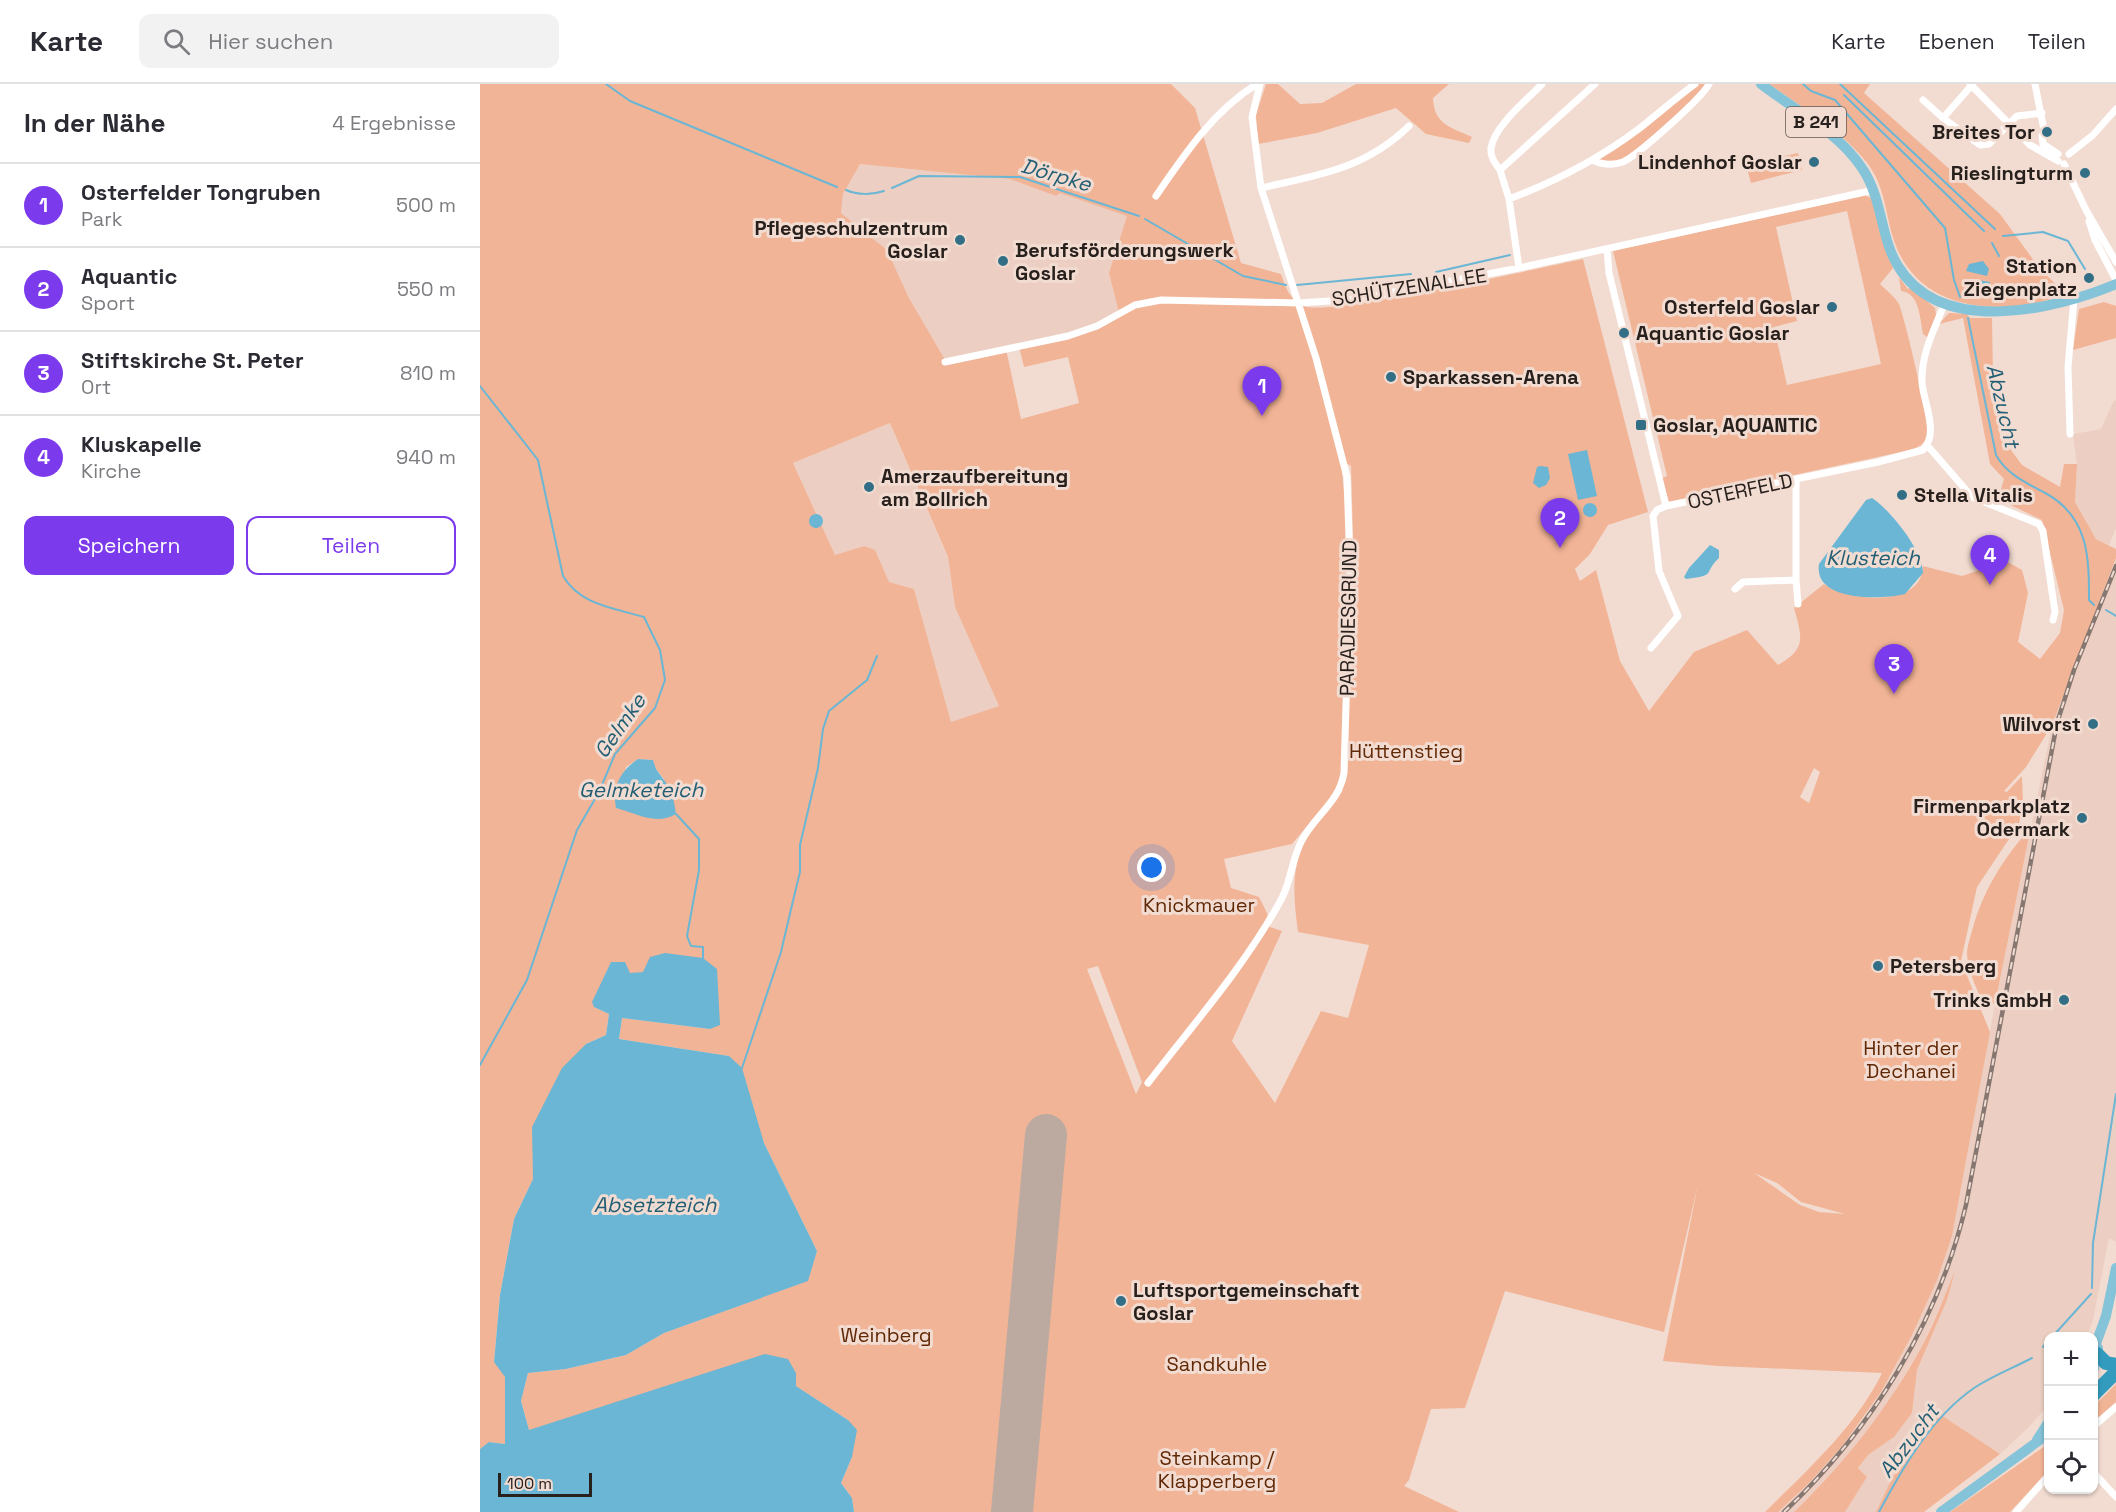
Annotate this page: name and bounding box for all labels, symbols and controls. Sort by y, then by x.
search box [139,14,559,68]
text: Karte [30,23,103,59]
icon: search [160,25,193,58]
text: Hier suchen [208,27,333,55]
text: Karte [1831,28,1886,55]
text: Ebenen [1919,28,1995,55]
text: Teilen [2028,28,2086,55]
text: In der Nähe [24,106,165,140]
road number: B 241 [1786,107,1846,137]
text: 4 Ergebnisse [332,110,456,136]
place label: Breites Tor [1932,119,2035,145]
marker: Breites Tor [2040,125,2054,139]
place label: Lindenhof Goslar [1638,149,1802,175]
water label: Dörpke [1018,152,1096,198]
marker: Lindenhof Goslar [1807,155,1821,169]
place label: Rieslingturm [1951,160,2073,186]
marker: Rieslingturm [2078,166,2092,180]
text: Osterfelder Tongruben [81,178,321,206]
text: 1 [39,192,48,218]
text: 500 m [396,192,456,218]
text: Park [81,206,123,232]
place label: Pflegeschulzentrum Goslar [754,215,948,264]
marker: Pflegeschulzentrum Goslar [953,233,967,247]
place label: Berufsförderungswerk Goslar [1015,237,1234,286]
place label: Station Ziegenplatz [1964,253,2077,302]
marker: Berufsförderungswerk Goslar [996,254,1010,268]
text: Aquantic [81,262,177,290]
street label: SCHÜTZENALLEE [1330,262,1488,312]
marker: Station Ziegenplatz [2082,271,2096,285]
text: 2 [38,276,49,302]
text: 550 m [397,276,456,302]
text: Sport [81,290,135,316]
place label: Osterfeld Goslar [1664,294,1820,320]
marker: Osterfeld Goslar [1825,300,1839,314]
place label: Aquantic Goslar [1636,320,1789,346]
marker: Aquantic Goslar [1617,326,1631,340]
text: Stiftskirche St. Peter [81,346,304,374]
text: 3 [37,360,50,386]
text: 810 m [400,360,456,386]
water label: Abzucht [1981,361,2027,453]
place label: Sparkassen-Arena [1403,364,1579,390]
pin: 1 [1242,366,1282,416]
marker: Sparkassen-Arena [1384,370,1398,384]
text: Ort [81,374,111,400]
place label: Goslar, AQUANTIC [1653,412,1818,438]
marker: Goslar, AQUANTIC [1634,418,1648,432]
text: Kluskapelle [81,430,202,458]
text: 4 [37,444,50,470]
text: 940 m [396,444,456,470]
text: Kirche [81,458,141,484]
place label: Amerzaufbereitung am Bollrich [881,463,1068,512]
street label: OSTERFELD [1685,467,1795,515]
marker: Amerzaufbereitung am Bollrich [862,480,876,494]
place label: Stella Vitalis [1914,482,2033,508]
marker: Stella Vitalis [1895,488,1909,502]
pin: 2 [1540,498,1580,548]
button: Speichern [24,516,234,575]
button: Teilen [246,516,456,575]
pin: 4 [1970,536,2010,585]
street label: PARADIESGRUND [1334,540,1362,696]
water label: Klusteich [1826,544,1921,571]
pin: 3 [1874,644,1914,694]
water label: Gelmke [588,687,652,763]
place label: Wilvorst [2002,711,2081,737]
marker: Wilvorst [2086,717,2100,731]
park label: Hüttenstieg [1349,738,1463,764]
water label: Gelmketeich [579,776,704,803]
place label: Firmenparkplatz Odermark [1913,793,2070,842]
marker: Firmenparkplatz Odermark [2075,811,2089,825]
your location [1137,853,1166,882]
park label: Knickmauer [1143,892,1255,918]
place label: Petersberg [1890,953,1996,979]
marker: Petersberg [1871,959,1885,973]
place label: Trinks GmbH [1933,987,2052,1013]
marker: Trinks GmbH [2057,993,2071,1007]
park label: Hinter der Dechanei [1863,1035,1959,1084]
water label: Absetzteich [594,1191,717,1218]
place label: Luftsportgemeinschaft Goslar [1133,1277,1360,1326]
marker: Luftsportgemeinschaft Goslar [1114,1294,1128,1308]
park label: Weinberg [841,1322,931,1348]
map controls [2044,1332,2098,1494]
button: + [2044,1332,2098,1386]
park label: Sandkuhle [1167,1351,1267,1377]
button: − [2044,1386,2098,1440]
water label: Abzucht [1872,1397,1946,1483]
button: locate [2044,1440,2098,1494]
park label: Steinkamp / Klapperberg [1158,1445,1276,1494]
scale bar [498,1470,592,1498]
text: 100 m [507,1473,552,1494]

